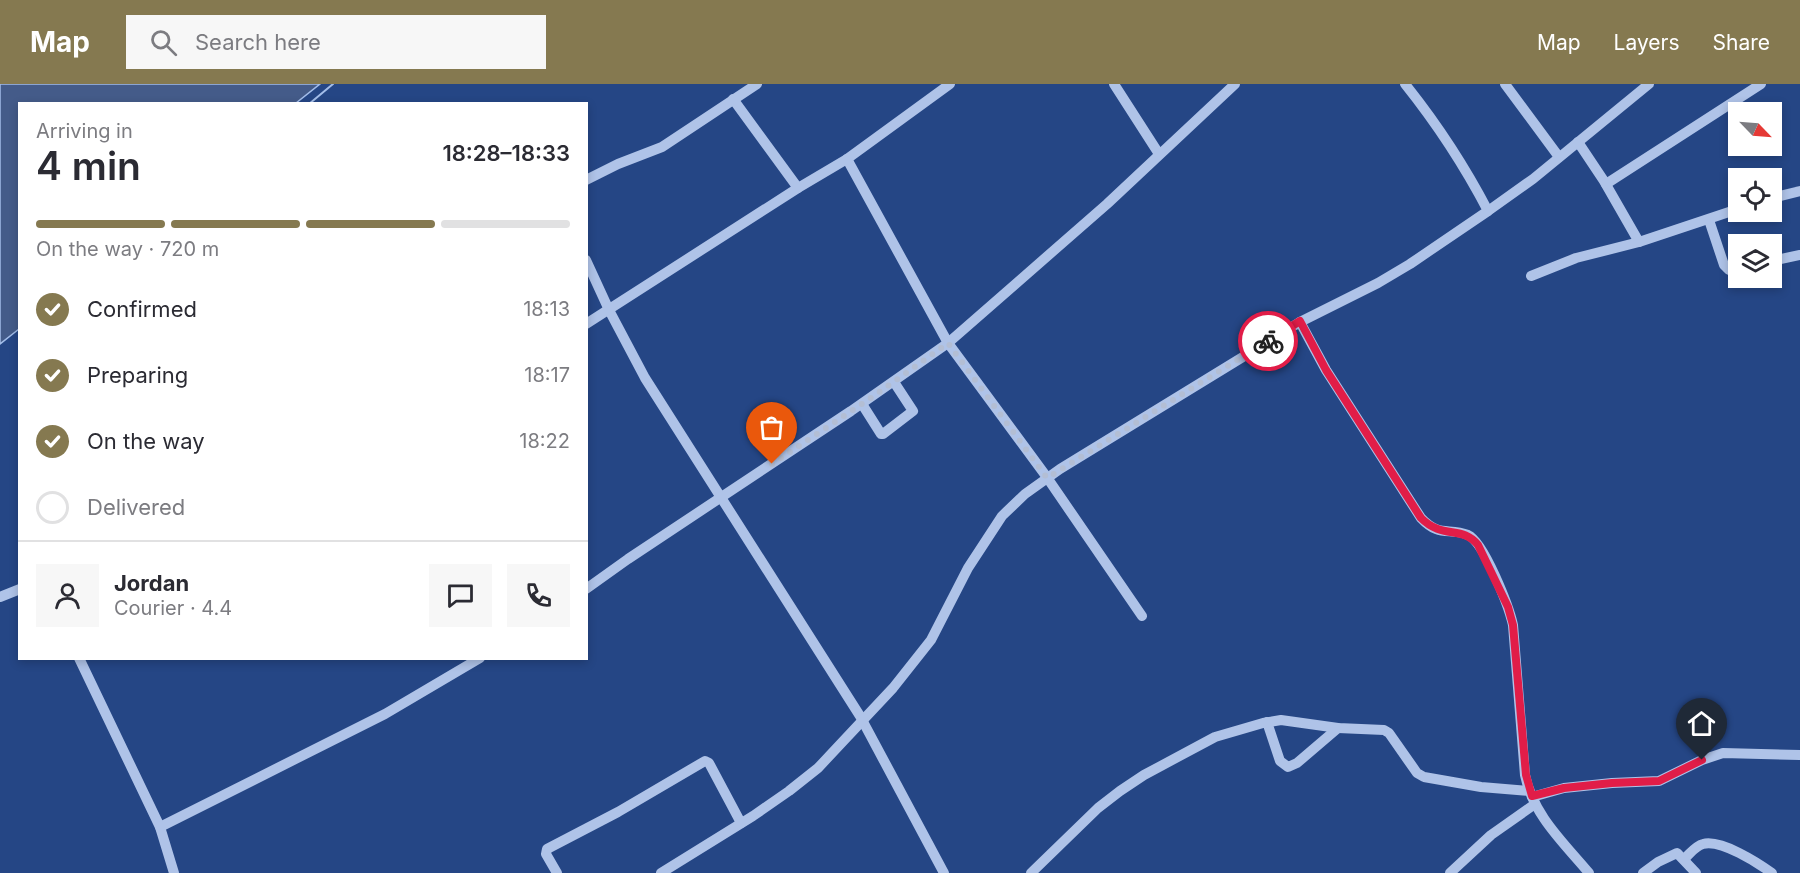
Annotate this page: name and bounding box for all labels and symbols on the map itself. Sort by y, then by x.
north arrow [1728,102,1782,156]
courier [1238,311,1298,371]
pin [746,402,797,464]
pin [1676,698,1727,760]

